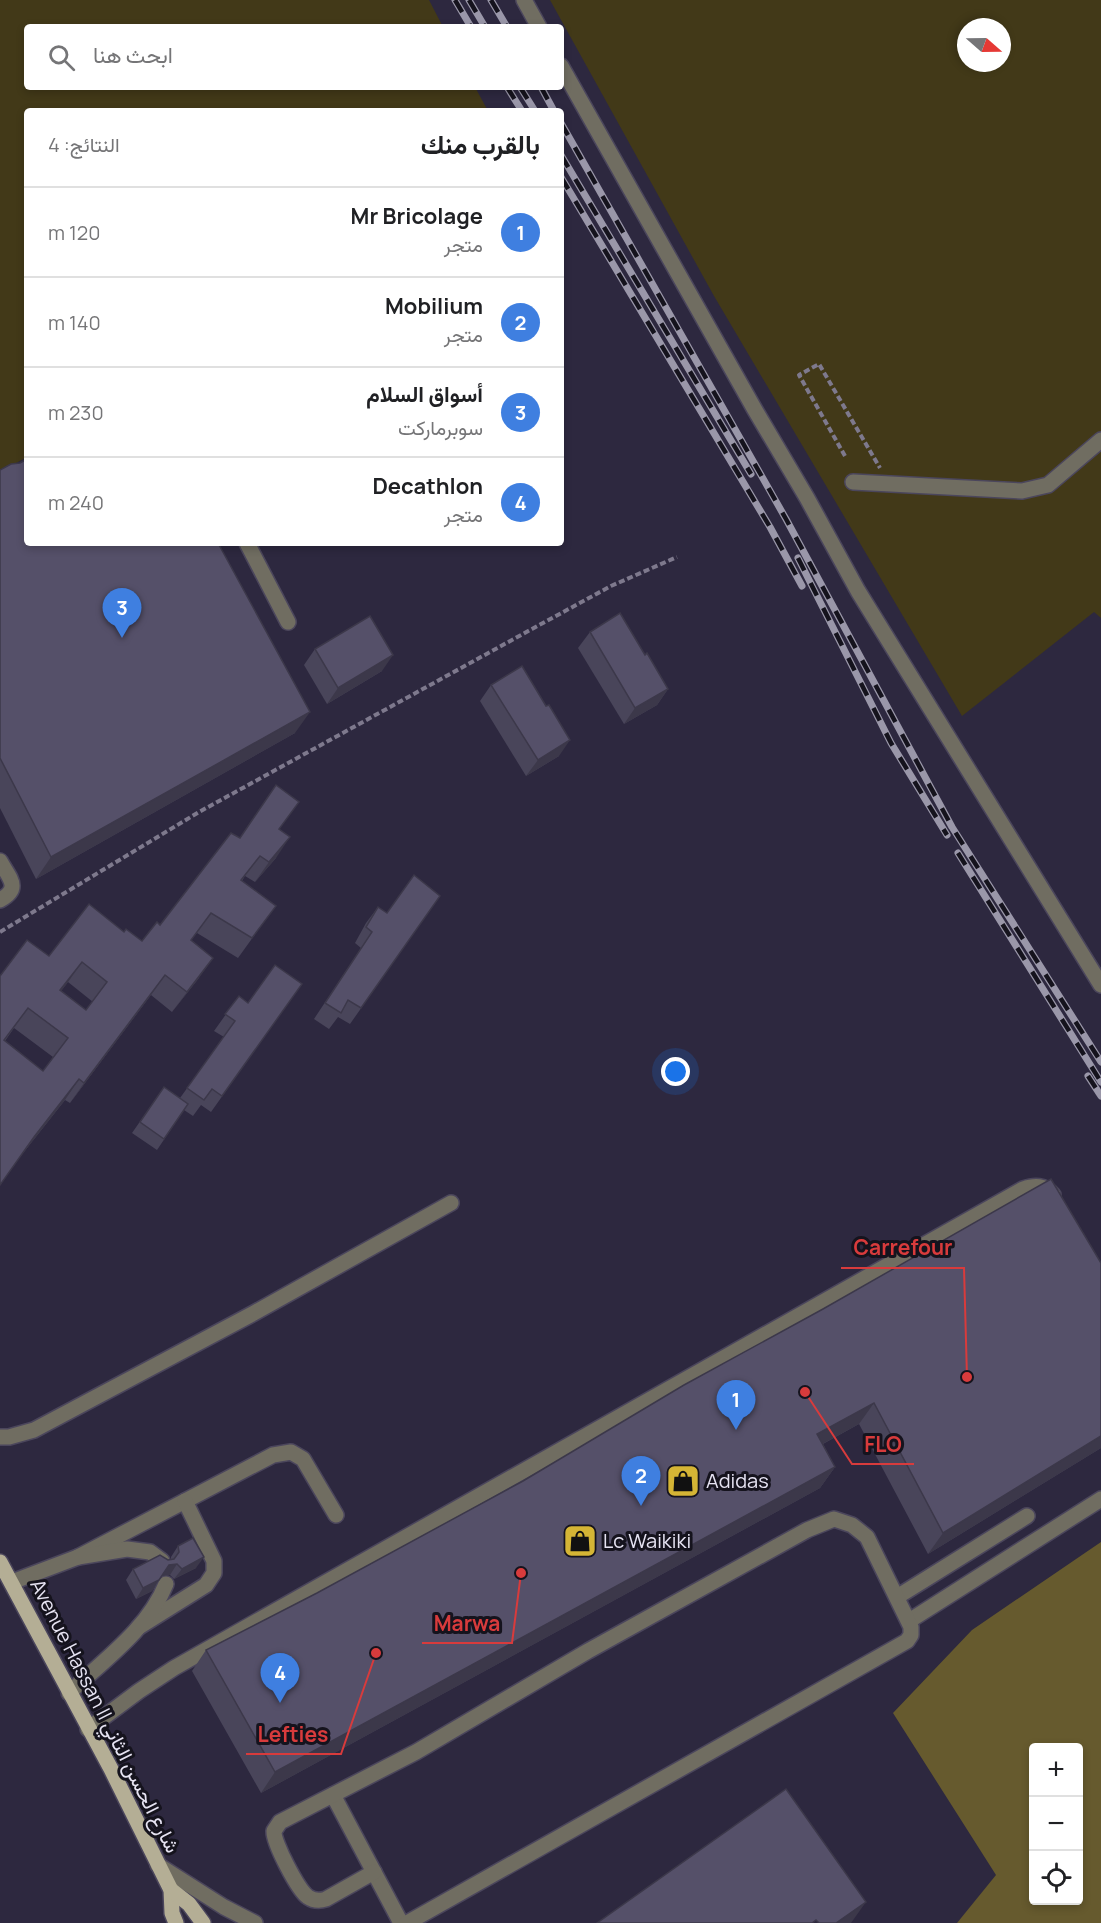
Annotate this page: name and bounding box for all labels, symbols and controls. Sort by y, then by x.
north arrow [957,18,1011,72]
search box [24,24,564,90]
text: ابحث هنا [93,40,173,70]
icon: search [45,41,78,74]
text: بالقرب منك [421,126,540,162]
text: النتائج: 4 [48,131,120,158]
text: Mr Bricolage [351,201,483,231]
text: 120 m [48,219,100,246]
text: 1 [516,219,525,246]
text: متجر [444,231,483,258]
text: Mobilium [385,291,483,321]
text: 140 m [48,309,101,336]
text: 2 [515,309,526,336]
text: متجر [444,321,483,348]
text: أسواق السلام [366,379,483,409]
text: 230 m [48,399,104,426]
text: 3 [515,399,526,426]
text: سوبرماركت [398,414,483,441]
text: Decathlon [372,471,483,501]
text: 240 m [48,489,104,516]
text: 4 [514,489,527,516]
text: متجر [444,501,483,528]
pin: 3 [102,588,142,638]
your location [661,1057,690,1086]
callout: Carrefour [841,1229,964,1268]
text: Carrefour [854,1233,952,1261]
pin: 1 [716,1380,756,1430]
callout: FLO [852,1425,914,1464]
text: FLO [864,1430,902,1458]
pin: 2 [622,1456,660,1506]
shop icon: Adidas [665,1463,701,1499]
place label: Adidas [706,1467,769,1494]
shop icon: Lc Waikiki [562,1523,598,1559]
place label: Lc Waikiki [603,1527,691,1554]
street label: Avenue Hassan II شارع الحسن الثاني [21,1574,187,1859]
callout: Marwa [422,1604,512,1643]
text: Marwa [434,1609,500,1637]
pin: 4 [260,1654,300,1703]
callout: Lefties [246,1715,341,1754]
text: Lefties [258,1720,328,1748]
map controls [1029,1743,1083,1905]
button: + [1029,1743,1083,1797]
button: − [1029,1797,1083,1851]
button: locate [1029,1851,1083,1905]

